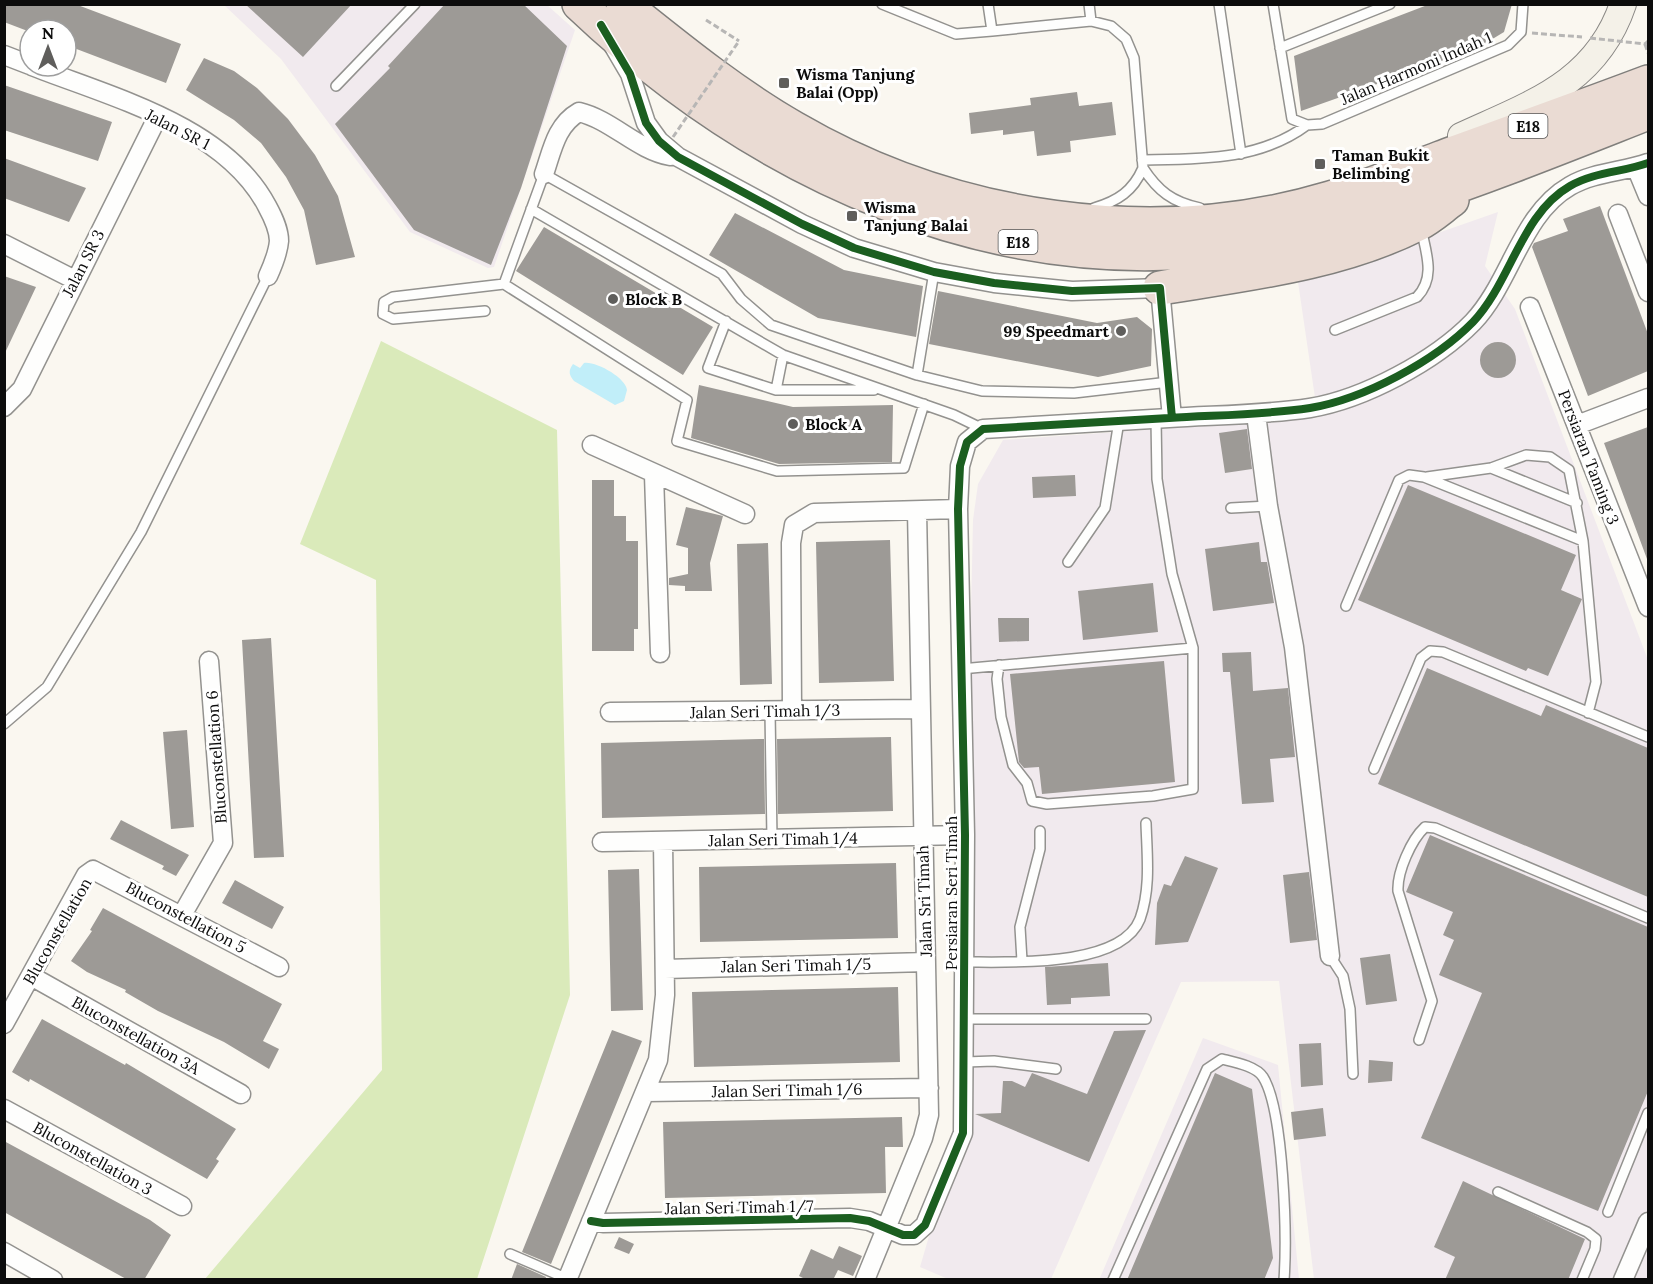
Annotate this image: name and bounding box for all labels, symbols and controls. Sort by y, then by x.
north arrow [18,18,78,78]
text: N [42,23,54,43]
street label: Jalan Harmoni Indah 1 [1336,27,1495,109]
place label: Wisma Tanjung Balai (Opp) [796,64,915,103]
marker: Wisma Tanjung Balai (Opp) [777,76,791,90]
street label: Jalan SR 1 [142,104,214,154]
road number: E18 [1508,114,1547,138]
place label: Taman Bukit Belimbing [1332,145,1430,183]
marker: Taman Bukit Belimbing [1313,157,1327,171]
place label: Wisma Tanjung Balai [864,197,968,235]
marker: Wisma Tanjung Balai [845,209,859,223]
street label: Jalan SR 3 [57,226,108,301]
road number: E18 [998,230,1038,254]
place label: Block B [625,289,682,309]
marker: Block B [606,292,620,306]
place label: 99 Speedmart [1003,321,1109,341]
marker: 99 Speedmart [1114,324,1128,338]
street label: Persiaran Taming 3 [1554,387,1624,527]
place label: Block A [805,414,862,434]
marker: Block A [786,417,800,431]
street label: Bluconstellation 6 [201,690,231,824]
street label: Jalan Seri Timah 1/3 [689,700,840,723]
street label: Persiaran Seri Timah [941,815,961,970]
street label: Jalan Seri Timah 1/4 [707,828,858,851]
street label: Jalan Sri Timah [912,844,936,958]
street label: Bluconstellation [18,874,96,988]
street label: Bluconstellation 5 [123,877,249,957]
street label: Jalan Seri Timah 1/5 [720,954,871,977]
street label: Bluconstellation 3A [69,992,204,1079]
street label: Jalan Seri Timah 1/6 [711,1079,862,1102]
street label: Bluconstellation 3 [30,1117,156,1199]
street label: Jalan Seri Timah 1/7 [663,1196,814,1219]

